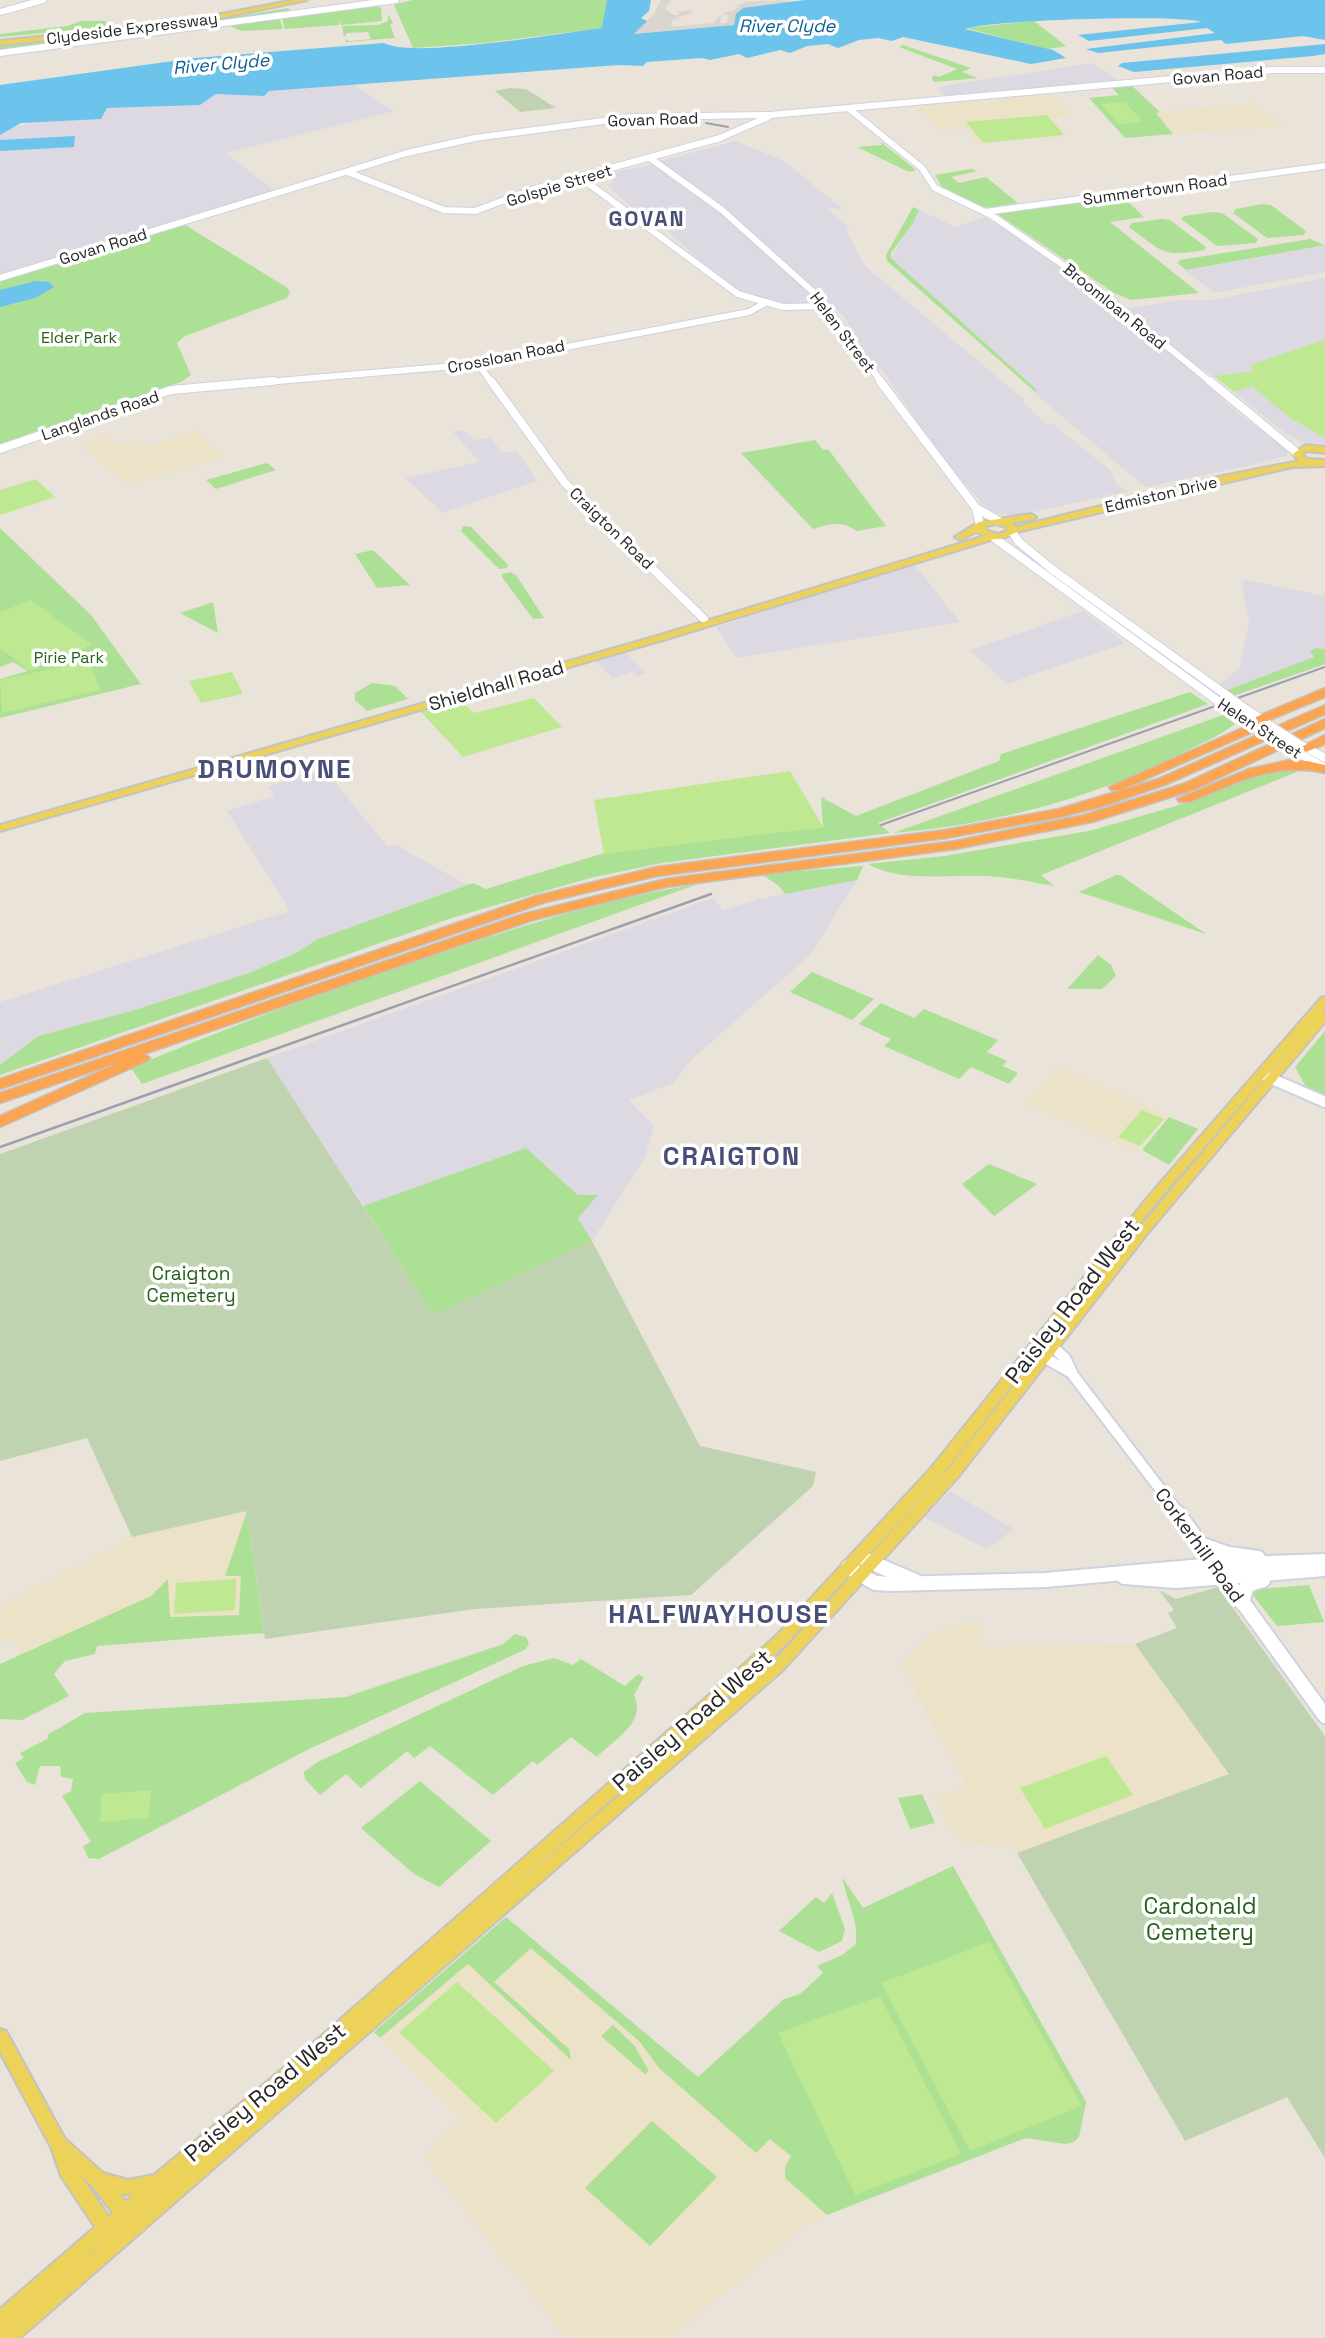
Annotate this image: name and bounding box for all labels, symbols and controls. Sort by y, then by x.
street label: Clydeside Expressway [45,8,219,49]
water label: River Clyde [739,14,837,37]
water label: River Clyde [172,48,271,79]
street label: Govan Road [1172,61,1264,90]
street label: Govan Road [607,107,699,132]
street label: Golspie Street [504,159,615,212]
street label: Summertown Road [1082,169,1229,210]
district label: GOVAN [608,205,686,232]
street label: Govan Road [57,223,150,270]
street label: Broomloan Road [1059,259,1170,354]
street label: Helen Street [805,288,880,377]
park label: Elder Park [41,327,117,348]
street label: Crossloan Road [446,335,566,378]
street label: Langlands Road [39,386,162,445]
street label: Edmiston Drive [1103,471,1219,518]
street label: Craigton Road [565,483,658,574]
park label: Pirie Park [34,647,105,668]
street label: Shieldhall Road [426,654,567,717]
street label: Helen Street [1214,693,1306,763]
district label: DRUMOYNE [197,752,353,786]
district label: CRAIGTON [663,1139,801,1173]
street label: Paisley Road West [998,1212,1146,1390]
park label: Craigton Cemetery [146,1261,236,1308]
street label: Corkerhill Road [1149,1483,1250,1608]
district label: HALFWAYHOUSE [608,1597,830,1631]
street label: Paisley Road West [606,1642,778,1798]
park label: Cardonald Cemetery [1143,1891,1257,1947]
street label: Paisley Road West [178,2016,352,2168]

